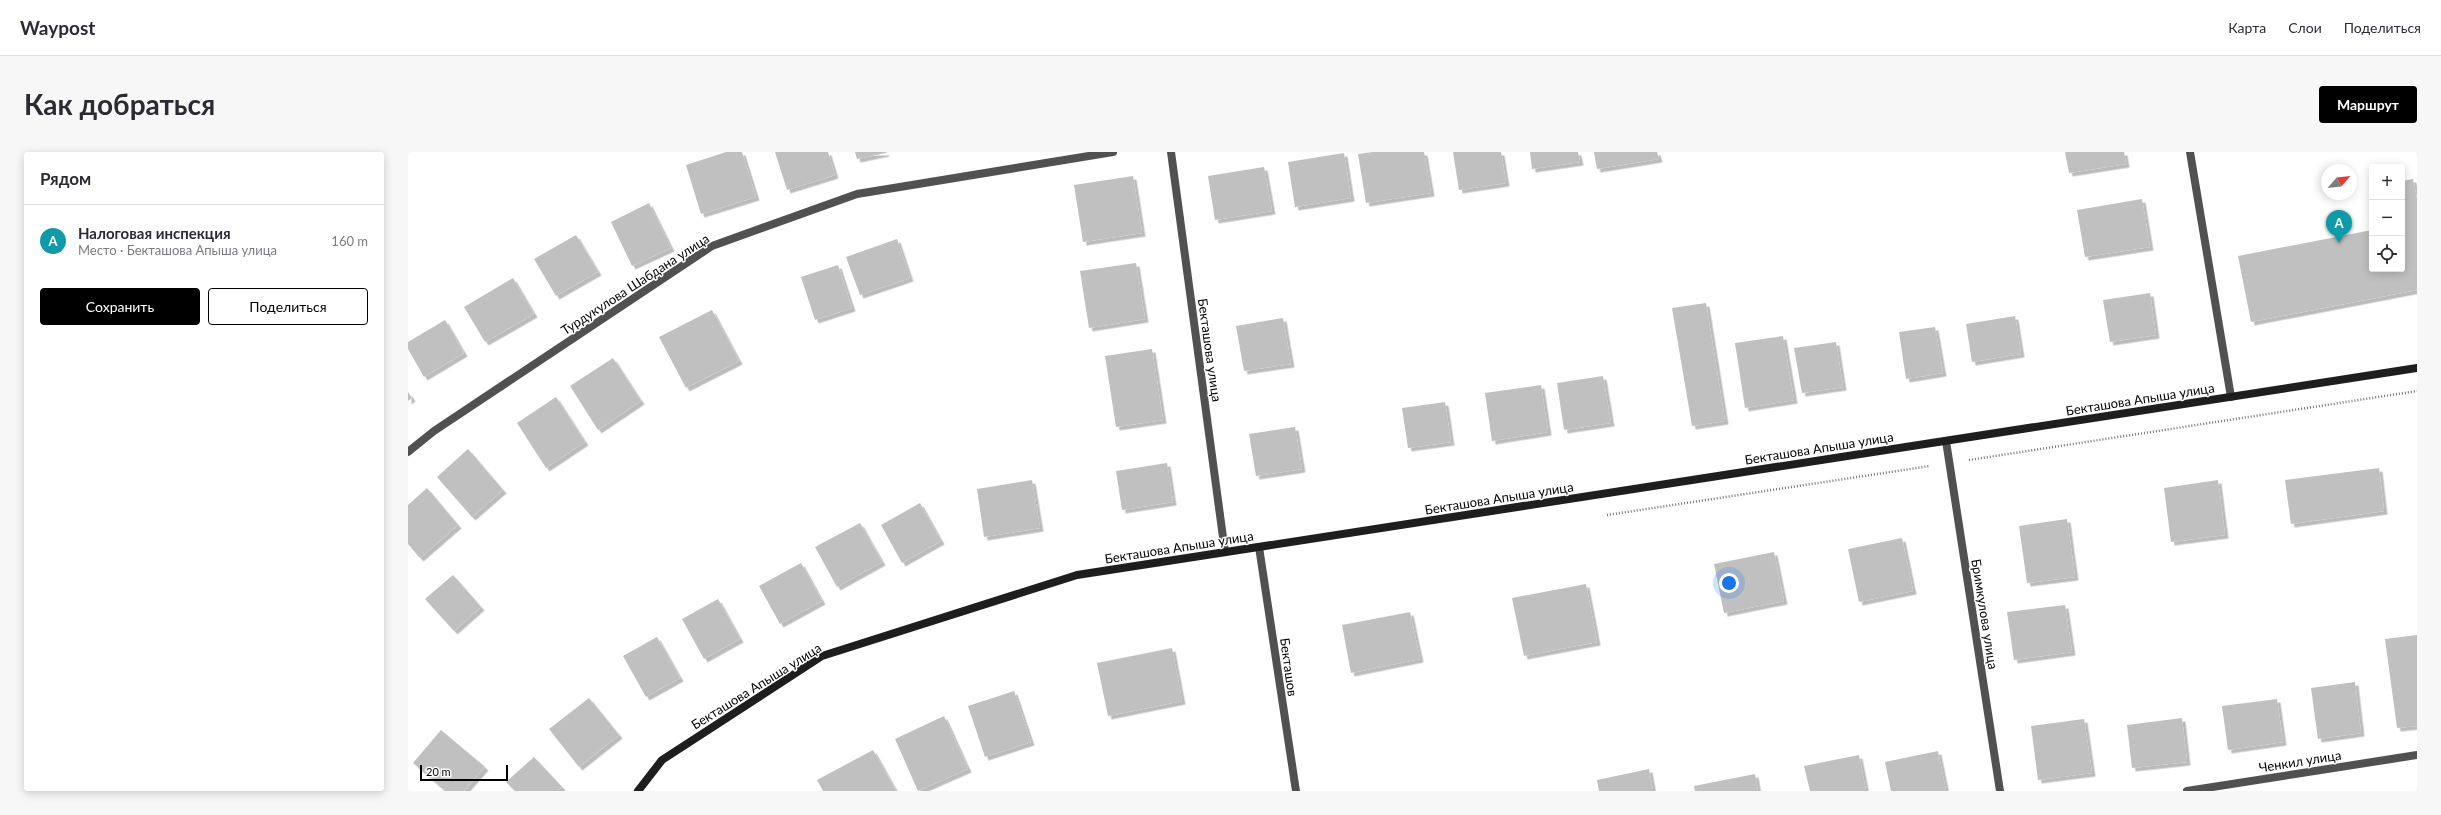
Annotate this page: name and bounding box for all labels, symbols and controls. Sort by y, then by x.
text: Waypost [20,16,95,39]
text: Карта [2228,19,2266,36]
text: Слои [2288,19,2322,36]
text: Поделиться [2344,19,2421,36]
button: Маршрут [2319,86,2417,123]
text: Как добраться [24,87,215,121]
north arrow [2321,164,2357,200]
map controls [2369,164,2405,272]
button: + [2369,164,2405,200]
text: Рядом [40,168,91,189]
button: − [2369,200,2405,236]
pin: A [2326,210,2352,243]
text: Налоговая инспекция [78,224,231,242]
street label: Турдукулова Шабдана улица [558,230,712,338]
text: A [48,233,58,249]
text: 160 m [331,233,368,249]
button: locate [2369,236,2405,272]
text: Место · Бекташова Апыша улица [78,242,277,258]
button: Сохранить [40,288,200,325]
button: Поделиться [208,288,368,325]
street label: Бекташова улица [1195,297,1225,403]
street label: Бекташова Апыша улица [2065,379,2215,419]
street label: Бекташова Апыша улица [1744,428,1894,468]
street label: Бекташова Апыша улица [1424,478,1574,518]
street label: Бекташова Апыша улица [1104,527,1254,567]
street label: Бримкулова улица [1968,558,2002,670]
your location [1719,573,1739,593]
street label: Бекташов [1277,637,1301,697]
street label: Бекташова Апыша улица [688,639,824,733]
street label: Ченкил улица [2258,747,2342,775]
scale bar [420,763,508,782]
text: 20 m [426,765,451,778]

